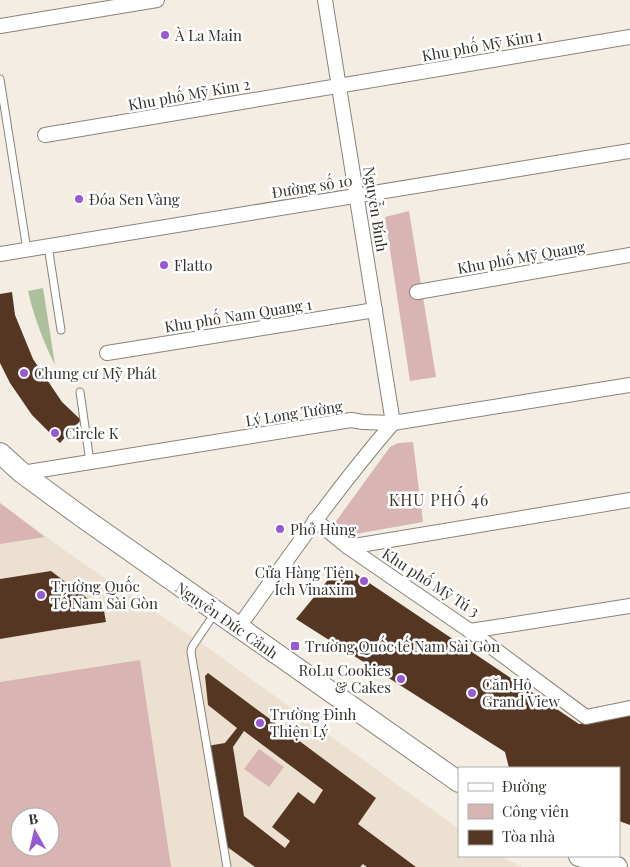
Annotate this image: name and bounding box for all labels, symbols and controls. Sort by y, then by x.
street label: Khu phố Mỹ Kim 1 [420,24,544,65]
place label: À La Main [174,25,242,45]
marker: À La Main [159,29,171,41]
street label: Khu phố Mỹ Kim 2 [126,72,252,115]
street label: Nguyễn Bính [359,165,393,253]
street label: Đường số 10 [270,169,354,202]
place label: Đóa Sen Vàng [89,189,180,209]
marker: Đóa Sen Vàng [73,193,85,205]
street label: Khu phố Mỹ Quang [456,235,586,278]
place label: Flatto [174,255,212,275]
marker: Flatto [158,259,170,271]
street label: Khu phố Nam Quang 1 [163,292,313,337]
place label: Chung cư Mỹ Phát [34,363,157,383]
marker: Chung cư Mỹ Phát [18,367,30,379]
street label: Lý Long Tường [244,395,344,431]
place label: Circle K [65,423,119,443]
marker: Circle K [49,427,61,439]
district label: KHU PHỐ 46 [389,485,489,510]
place label: Phở Hùng [290,519,356,539]
marker: Phở Hùng [274,523,286,535]
street label: Khu phố Mỹ Tú 3 [379,542,484,621]
place label: Cửa Hàng Tiện Ích Vinaxim [255,562,355,599]
place label: Trường Quốc Tế Nam Sài Gòn [51,575,158,613]
marker: Cửa Hàng Tiện Ích Vinaxim [358,575,370,587]
street label: Nguyễn Đức Cảnh [172,577,282,663]
marker: Trường Quốc Tế Nam Sài Gòn [35,589,47,601]
place label: Trường Quốc tế Nam Sài Gòn [305,635,500,656]
marker: Trường Quốc tế Nam Sài Gòn [289,640,301,652]
place label: RoLu Cookies & Cakes [299,660,391,697]
marker: RoLu Cookies & Cakes [395,673,407,685]
place label: Căn Hộ Grand View [482,674,561,711]
marker: Căn Hộ Grand View [466,687,478,699]
place label: Trường Đinh Thiện Lý [270,704,357,741]
marker: Trường Đinh Thiện Lý [254,717,266,729]
legend [458,767,620,857]
text: Đường [502,776,547,796]
text: Công viên [502,801,569,821]
north arrow [10,807,60,857]
text: B [27,809,39,829]
text: Tòa nhà [502,826,556,846]

